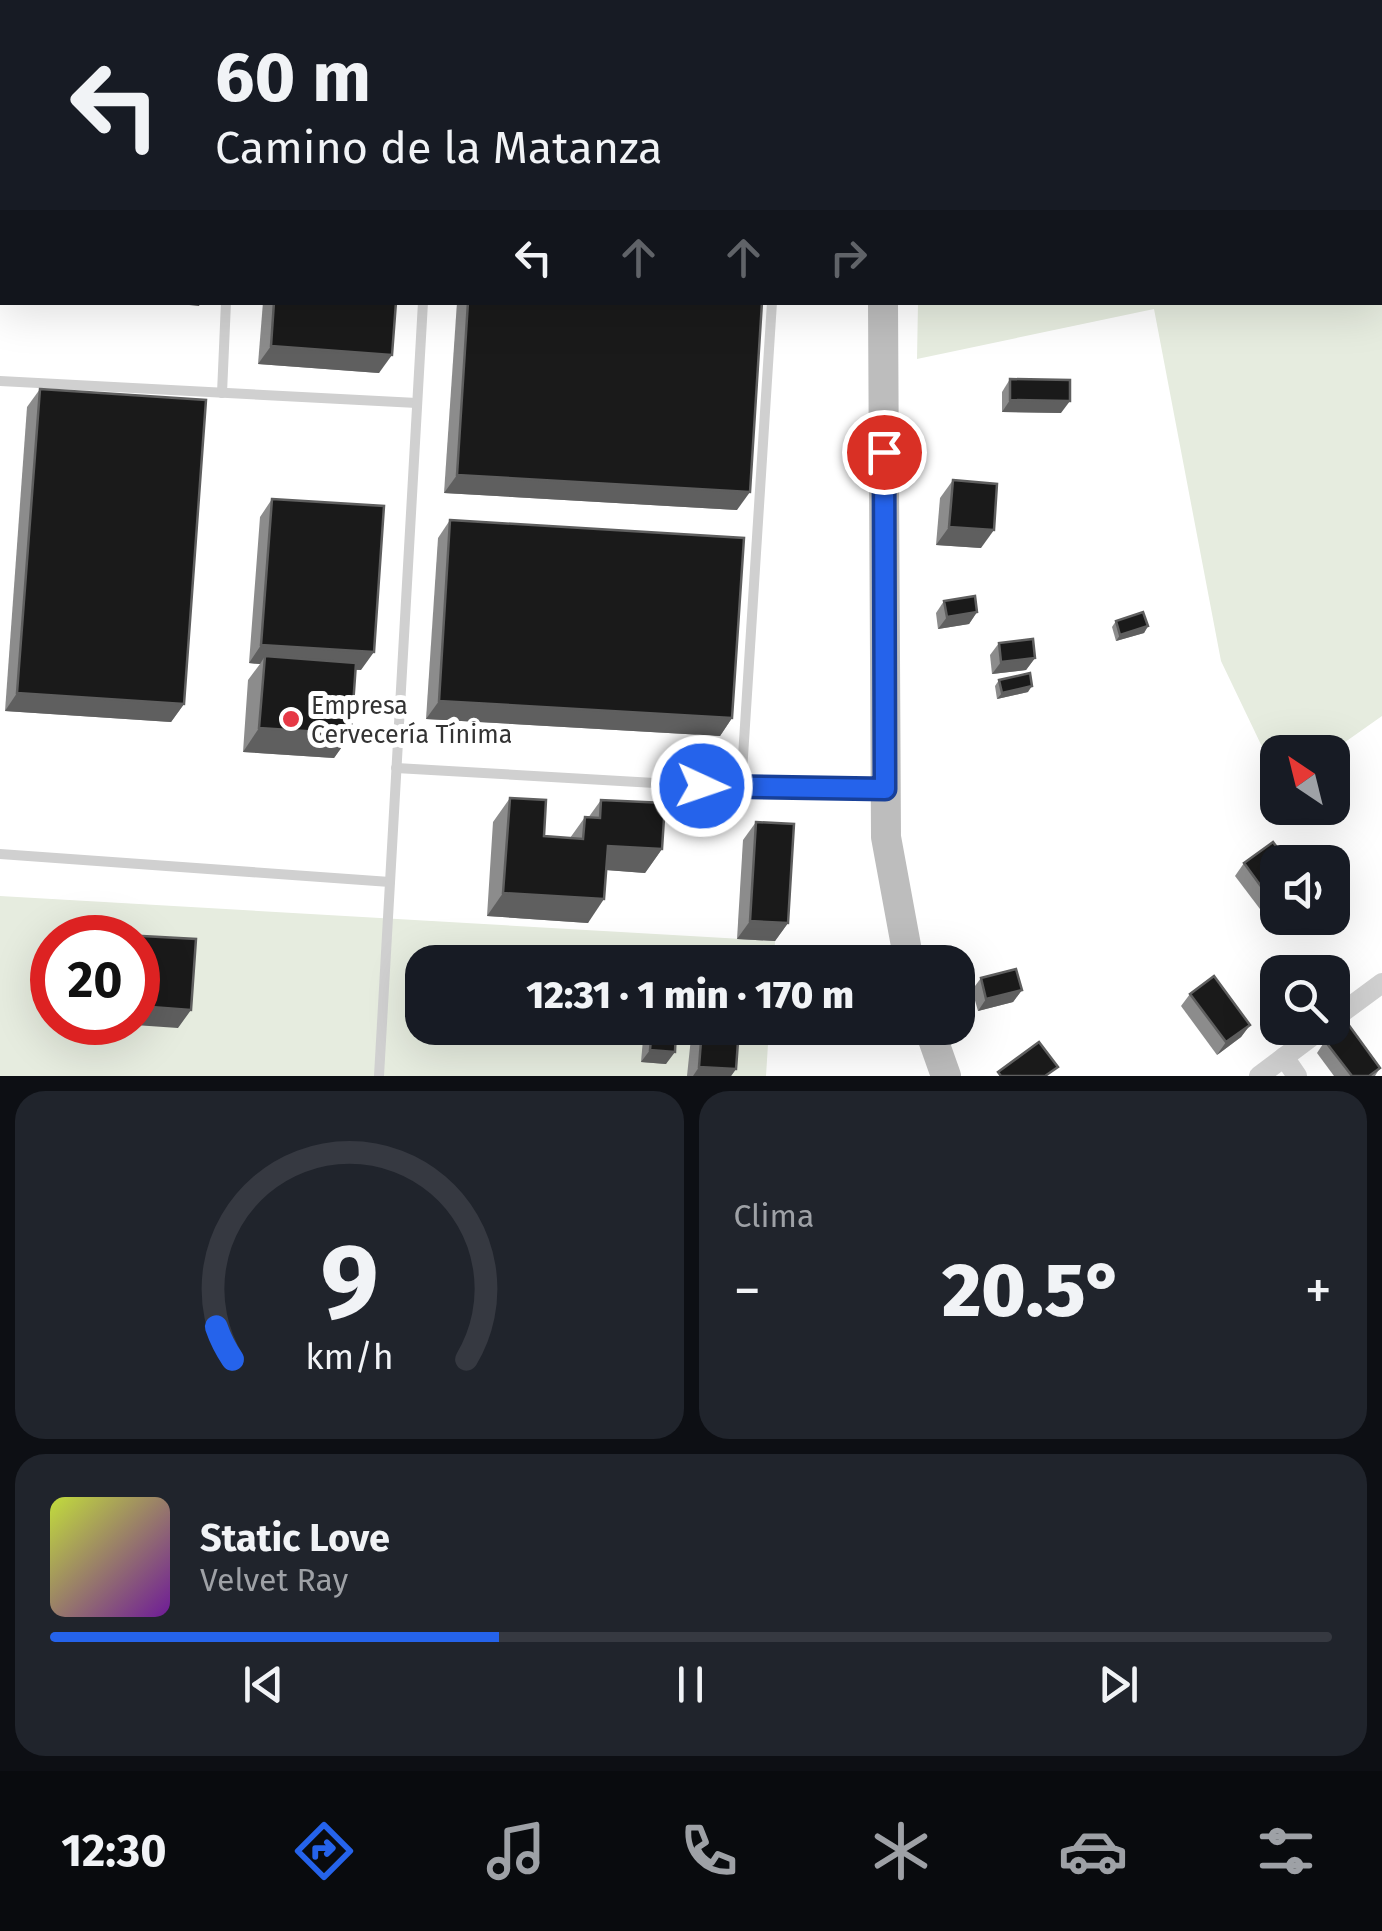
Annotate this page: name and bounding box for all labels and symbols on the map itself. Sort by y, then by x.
pin [842,410,927,495]
place label: Empresa Cervecería Tínima [311,691,512,750]
marker: Empresa Cervecería Tínima [280,708,302,730]
position arrow [650,734,754,838]
north arrow [1260,735,1350,825]
speed limit sign: 20 [30,915,160,1045]

